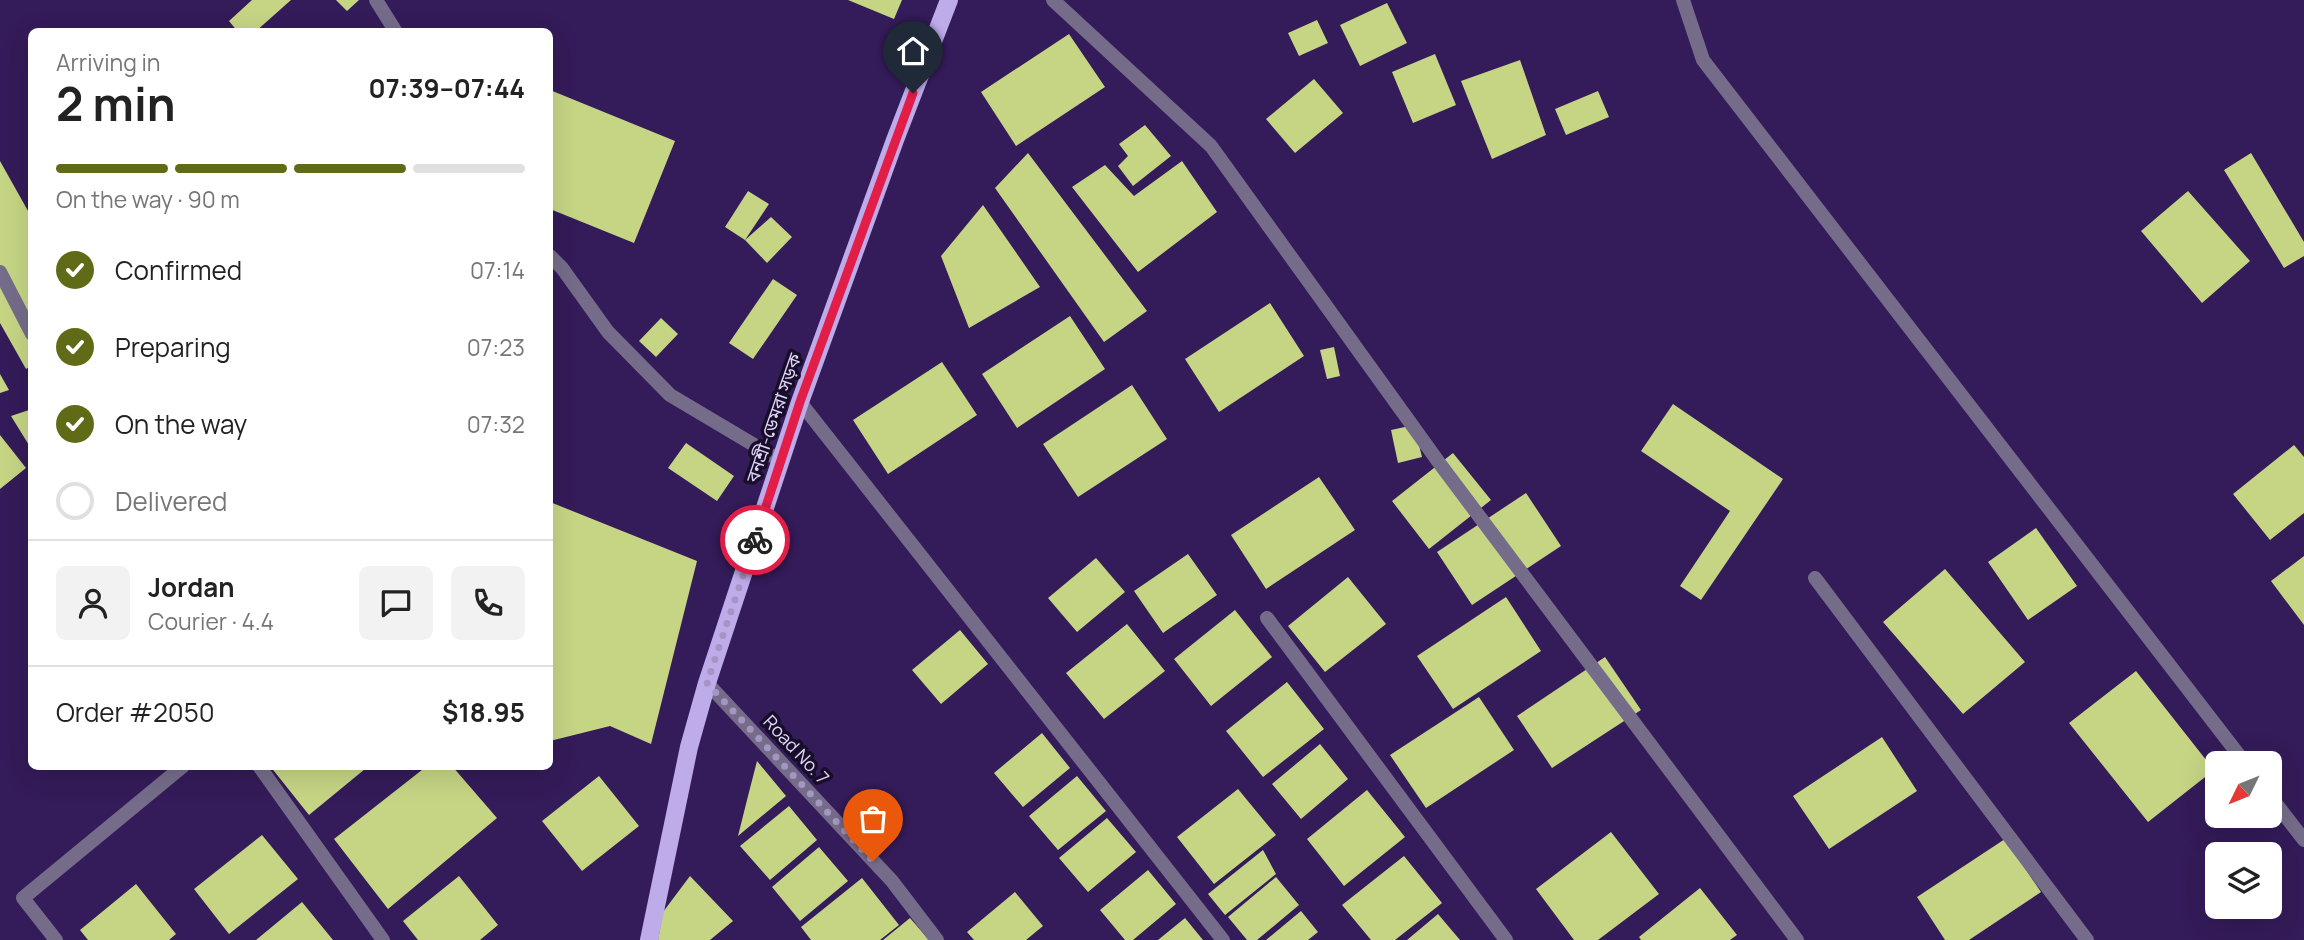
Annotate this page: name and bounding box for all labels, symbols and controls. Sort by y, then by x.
pin [883,21,943,93]
icon: home [894,32,932,70]
text: Arriving in [56,46,161,78]
text: 07:39–07:44 [369,70,525,106]
text: 2 min [56,72,176,135]
text: On the way · 90 m [56,183,240,215]
icon: check [56,251,94,289]
text: Confirmed [115,252,242,288]
text: 07:14 [470,254,525,286]
icon: check [56,328,94,366]
text: Preparing [115,329,231,365]
text: 07:23 [467,331,525,363]
street label: বনশ্রী-ডেমরা সড়ক [739,350,807,486]
icon: check [56,405,94,443]
text: On the way [115,406,247,442]
text: 07:32 [467,408,525,440]
text: Delivered [115,483,227,519]
courier [720,505,790,575]
icon: bike [736,521,774,559]
button: person [56,566,130,640]
button: chat [359,566,433,640]
button: phone [451,566,525,640]
text: Jordan [148,569,234,605]
text: Courier · 4.4 [148,605,274,637]
text: Order #2050 [56,694,215,730]
text: $18.95 [442,694,525,730]
street label: Road No. 7 [759,710,835,789]
north arrow [2205,751,2282,828]
map controls [2205,751,2282,919]
pin [843,789,903,861]
icon: bag [854,800,892,838]
button: layers [2205,842,2282,919]

